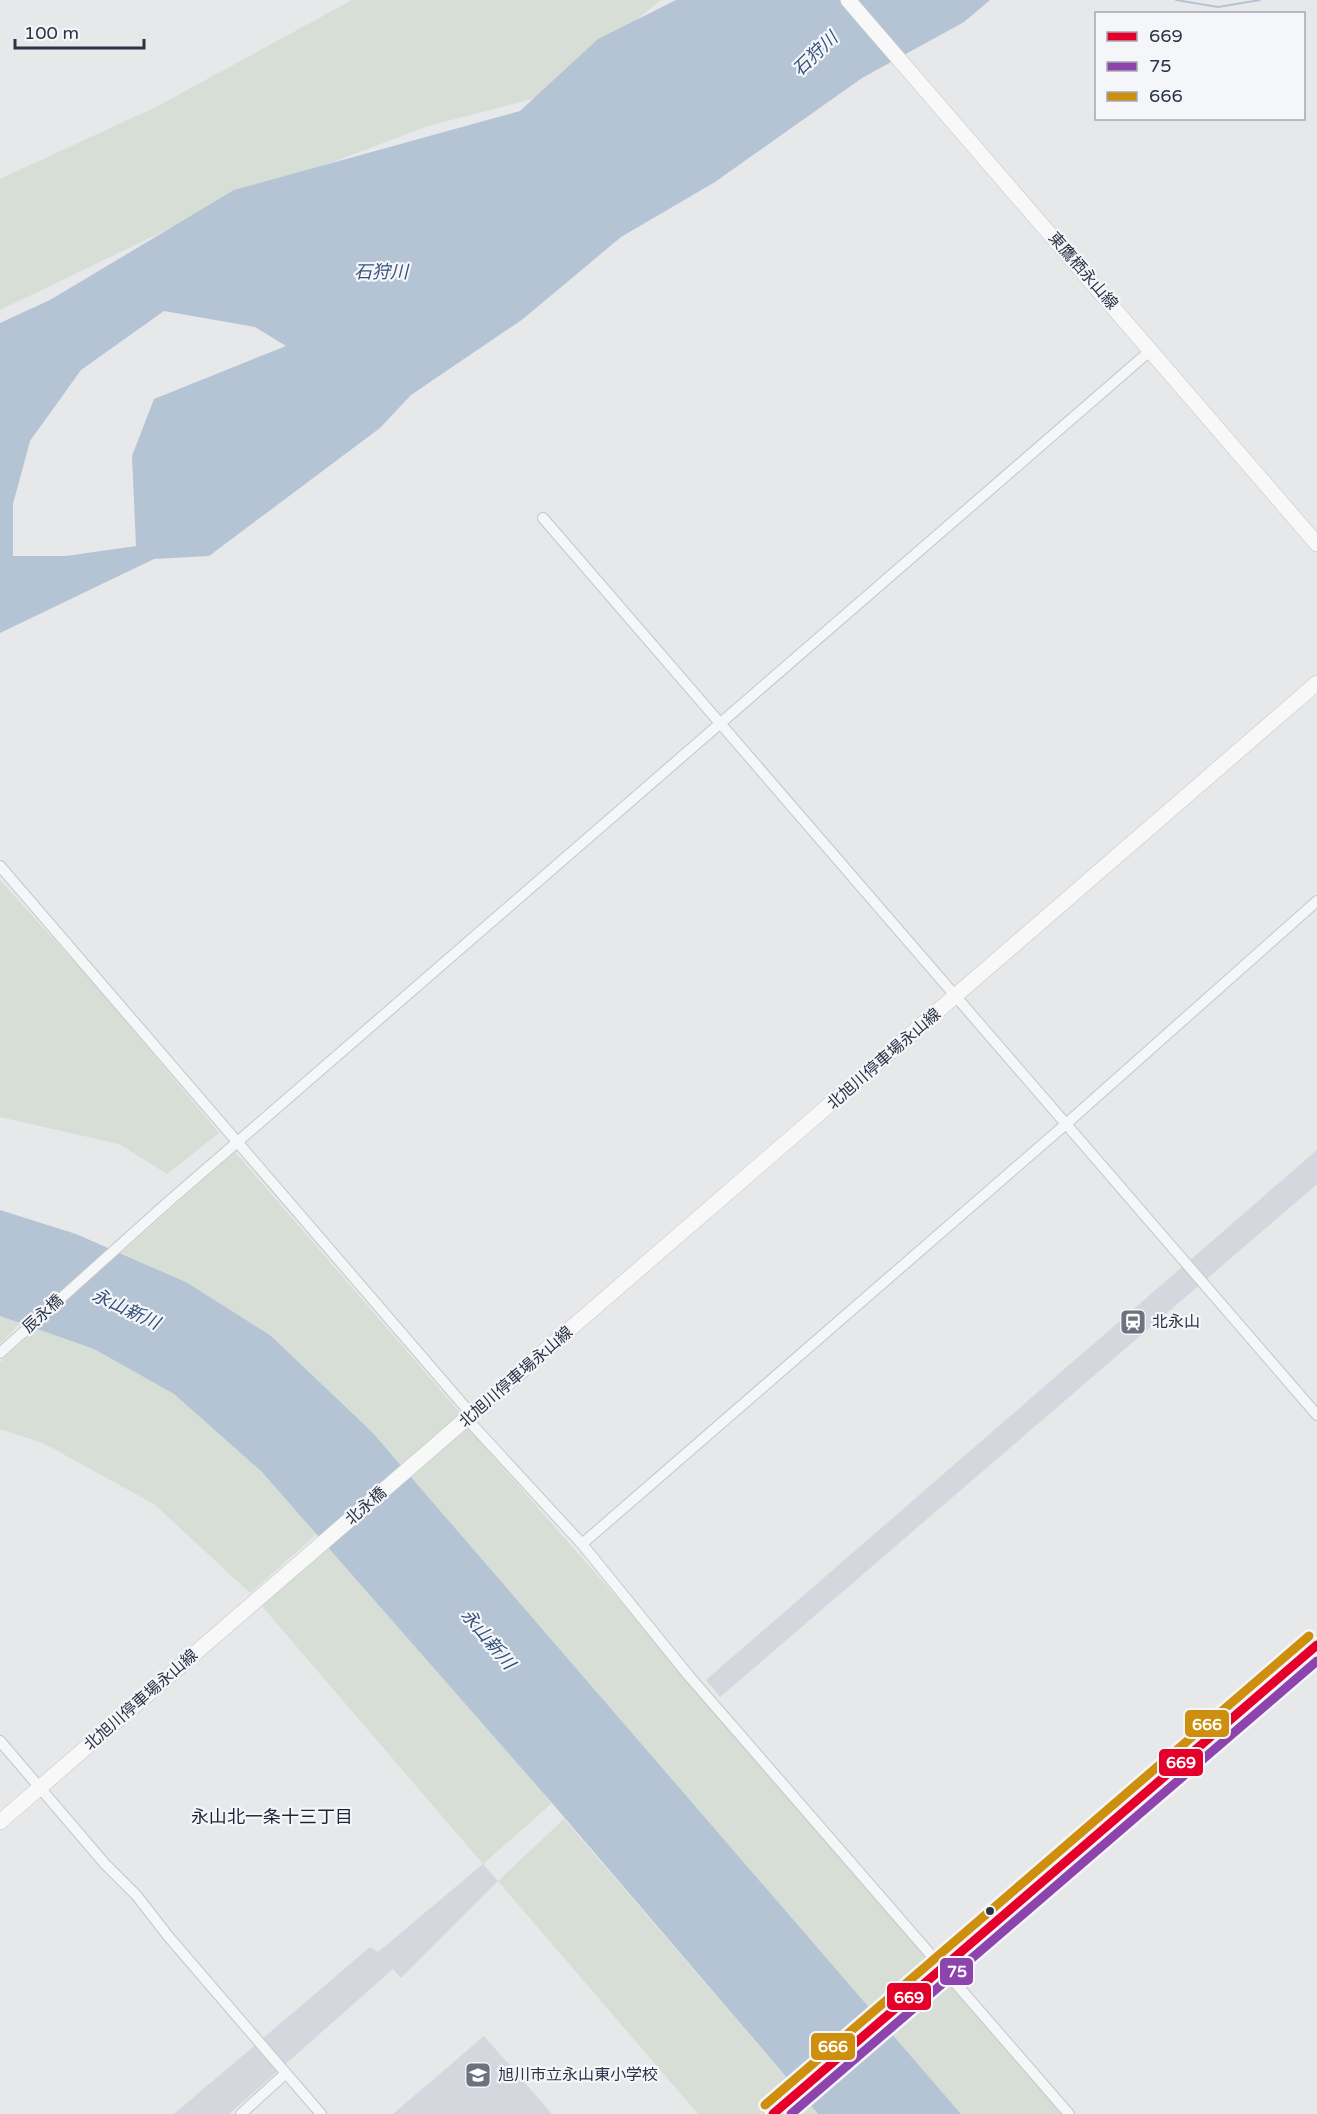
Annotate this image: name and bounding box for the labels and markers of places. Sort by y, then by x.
station icon: 北永山 [1118,1307,1148,1337]
place label: 北永山 [1152,1312,1200,1332]
unlabelled marker [984,1905,996,1917]
school or university icon: 旭川市立永山東小学校 [463,2060,493,2090]
place label: 旭川市立永山東小学校 [498,2065,658,2085]

